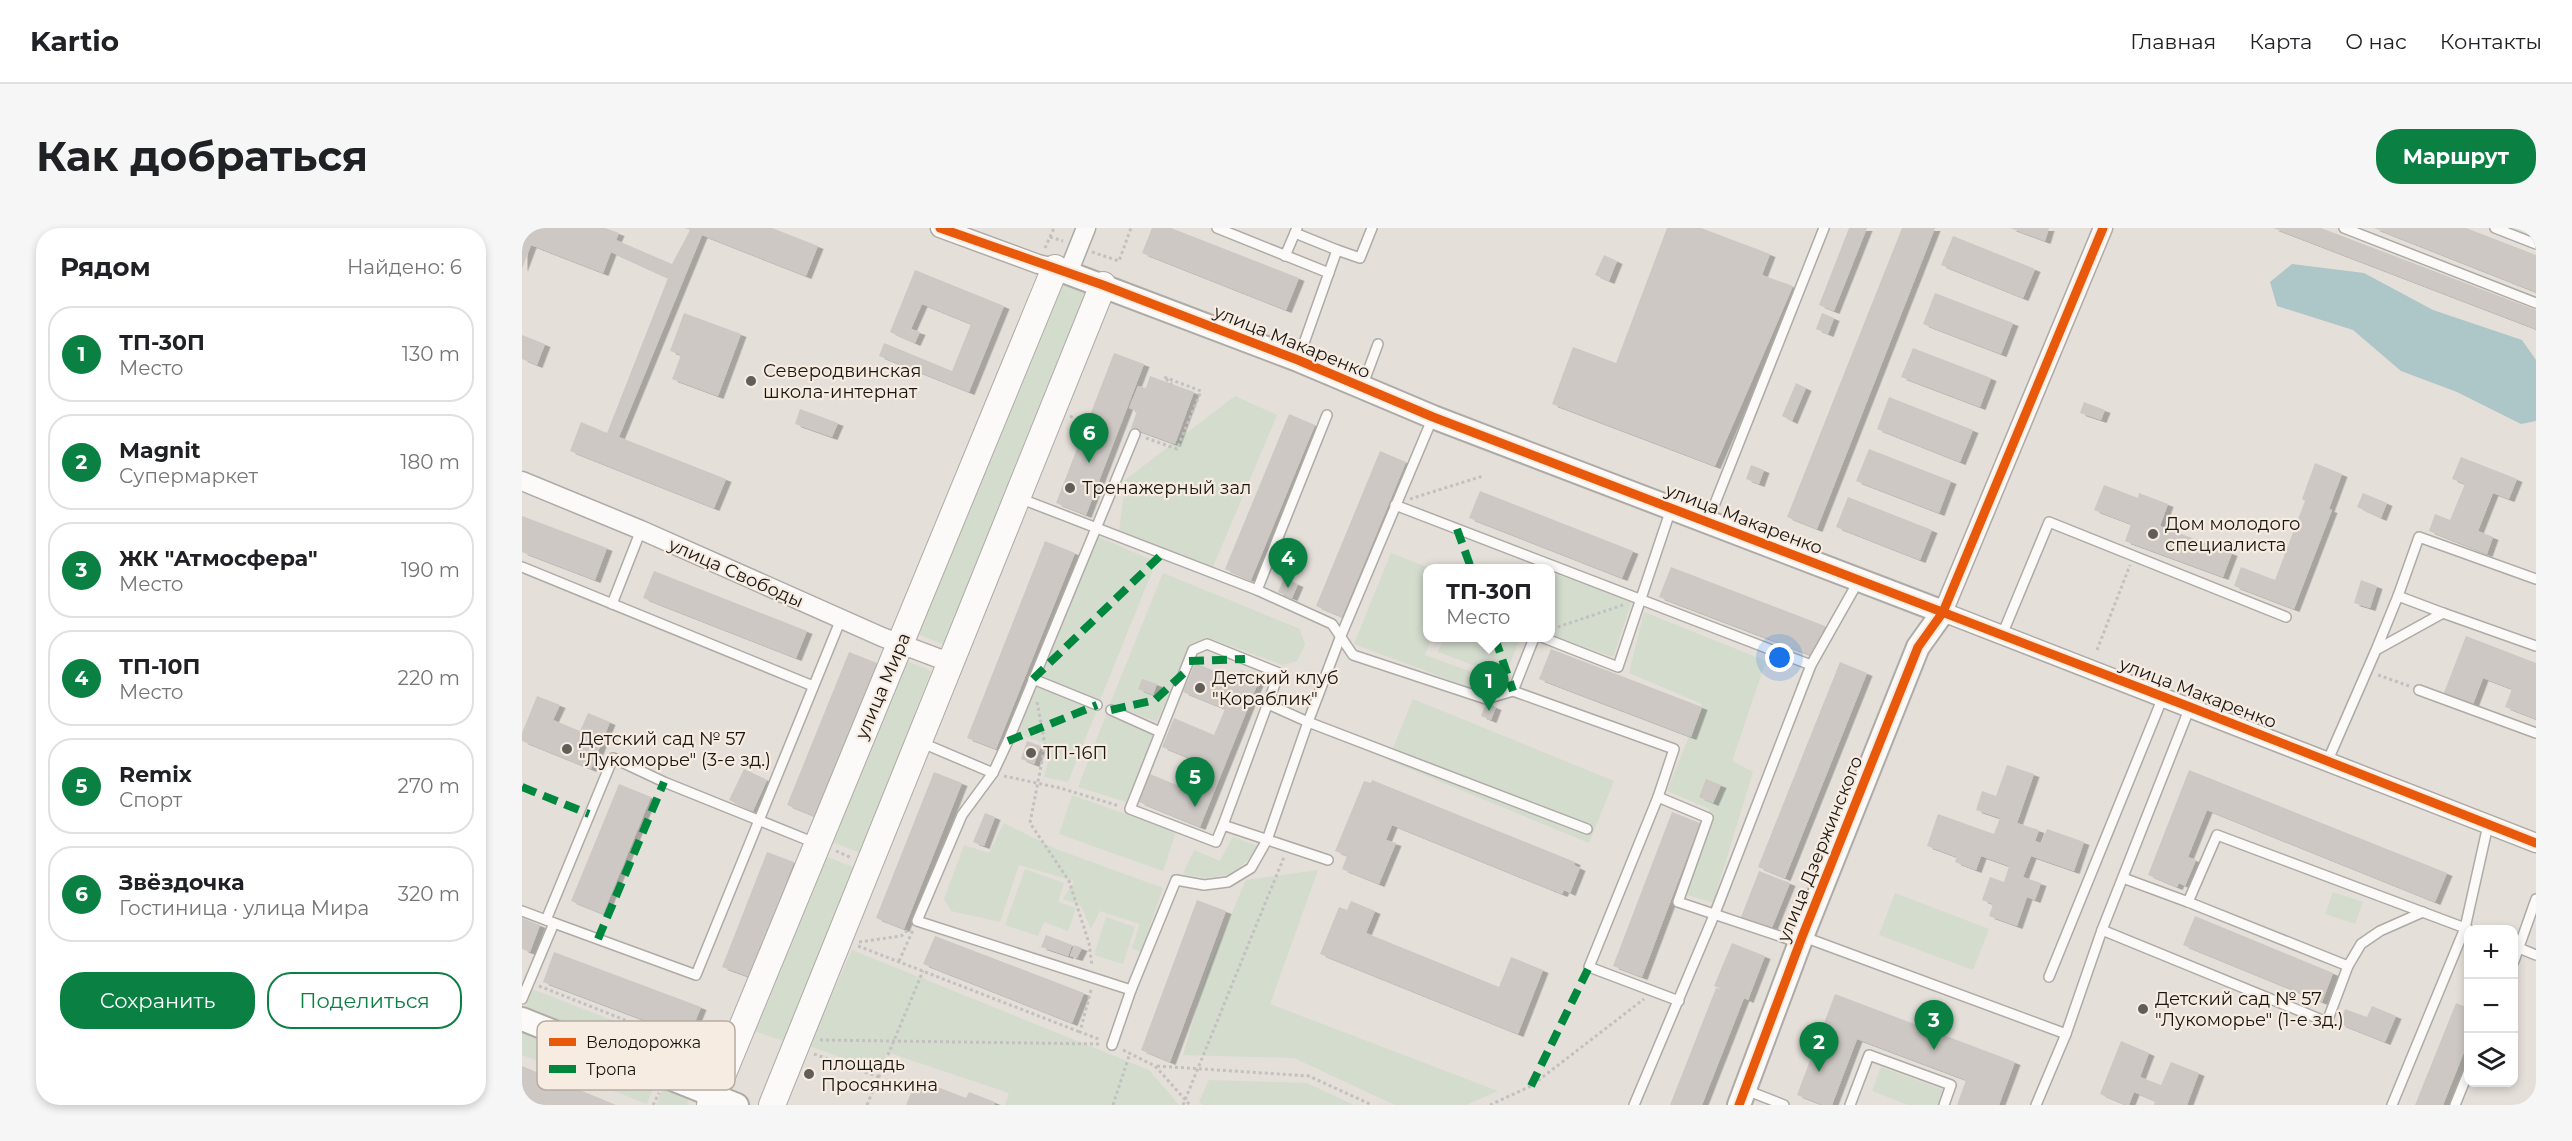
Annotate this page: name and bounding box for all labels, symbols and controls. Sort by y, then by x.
text: Kartio [30,24,119,58]
text: Главная [2130,29,2216,54]
text: Карта [2249,29,2312,54]
text: О нас [2345,29,2407,54]
text: Контакты [2440,29,2542,54]
button: Маршрут [2376,129,2536,184]
text: Как добраться [36,130,368,182]
text: Рядом [60,251,151,283]
text: Найдено: 6 [347,255,462,279]
street label: улица Макаренко [1210,300,1373,383]
text: ТП-30П [119,329,205,356]
text: 1 [78,342,85,366]
text: 130 m [402,342,460,366]
text: Место [119,356,183,380]
place label: Северодвинская школа-интернат [763,360,921,403]
marker: Северодвинская школа-интернат [744,374,758,388]
pin: 6 [1070,414,1108,463]
text: Magnit [119,437,200,464]
text: 2 [76,450,87,474]
text: 180 m [400,450,460,474]
text: Супермаркет [119,464,258,488]
place label: Тренажерный зал [1082,477,1251,499]
street label: улица Макаренко [1661,478,1826,559]
marker: Тренажерный зал [1063,481,1077,495]
place label: Дом молодого специалиста [2165,513,2301,556]
marker: Дом молодого специалиста [2146,527,2160,541]
street label: улица Свободы [664,533,807,613]
pin: 4 [1268,538,1308,588]
text: ЖК "Атмосфера" [119,545,318,572]
text: 3 [76,558,87,582]
text: 190 m [401,558,460,582]
popup [1423,564,1555,642]
text: Место [119,572,183,596]
text: ТП-30П [1446,578,1532,605]
text: Место [1446,605,1511,629]
street label: улица Мира [850,629,915,743]
your location [1765,643,1794,672]
street label: улица Макаренко [2115,652,2280,733]
text: ТП-10П [119,653,200,680]
pin: 1 [1470,662,1508,711]
text: 4 [75,666,88,690]
text: 220 m [398,666,460,690]
place label: Детский клуб "Кораблик" [1212,667,1339,710]
text: Место [119,680,183,704]
marker: Детский клуб "Кораблик" [1193,681,1207,695]
place label: Детский сад № 57 "Лукоморье" (3-е зд.) [579,728,771,771]
marker: Детский сад № 57 "Лукоморье" (3-е зд.) [560,742,574,756]
place label: ТП-16П [1043,742,1107,764]
marker: ТП-16П [1024,746,1038,760]
street label: улица Дзержинского [1772,753,1867,946]
pin: 5 [1176,758,1214,807]
text: Remix [119,761,192,788]
text: 5 [76,774,87,798]
text: 270 m [398,774,460,798]
text: Спорт [119,788,182,812]
text: Звёздочка [119,869,245,896]
text: 6 [75,882,88,906]
text: 320 m [398,882,460,906]
text: Гостиница · улица Мира [119,896,369,920]
map controls [2464,925,2518,1087]
button: + [2464,925,2518,979]
button: Сохранить [60,972,255,1029]
button: Поделиться [267,972,462,1029]
button: − [2464,979,2518,1033]
place label: Детский сад № 57 "Лукоморье" (1-е зд.) [2155,988,2344,1031]
pin: 3 [1914,1000,1954,1050]
marker: Детский сад № 57 "Лукоморье" (1-е зд.) [2136,1002,2150,1016]
legend [537,1021,735,1090]
pin: 2 [1800,1022,1838,1072]
text: Велодорожка [586,1033,701,1052]
button: layers [2464,1033,2518,1087]
place label: площадь Просянкина [821,1053,938,1096]
text: Тропа [586,1060,636,1079]
marker: площадь Просянкина [802,1067,816,1081]

